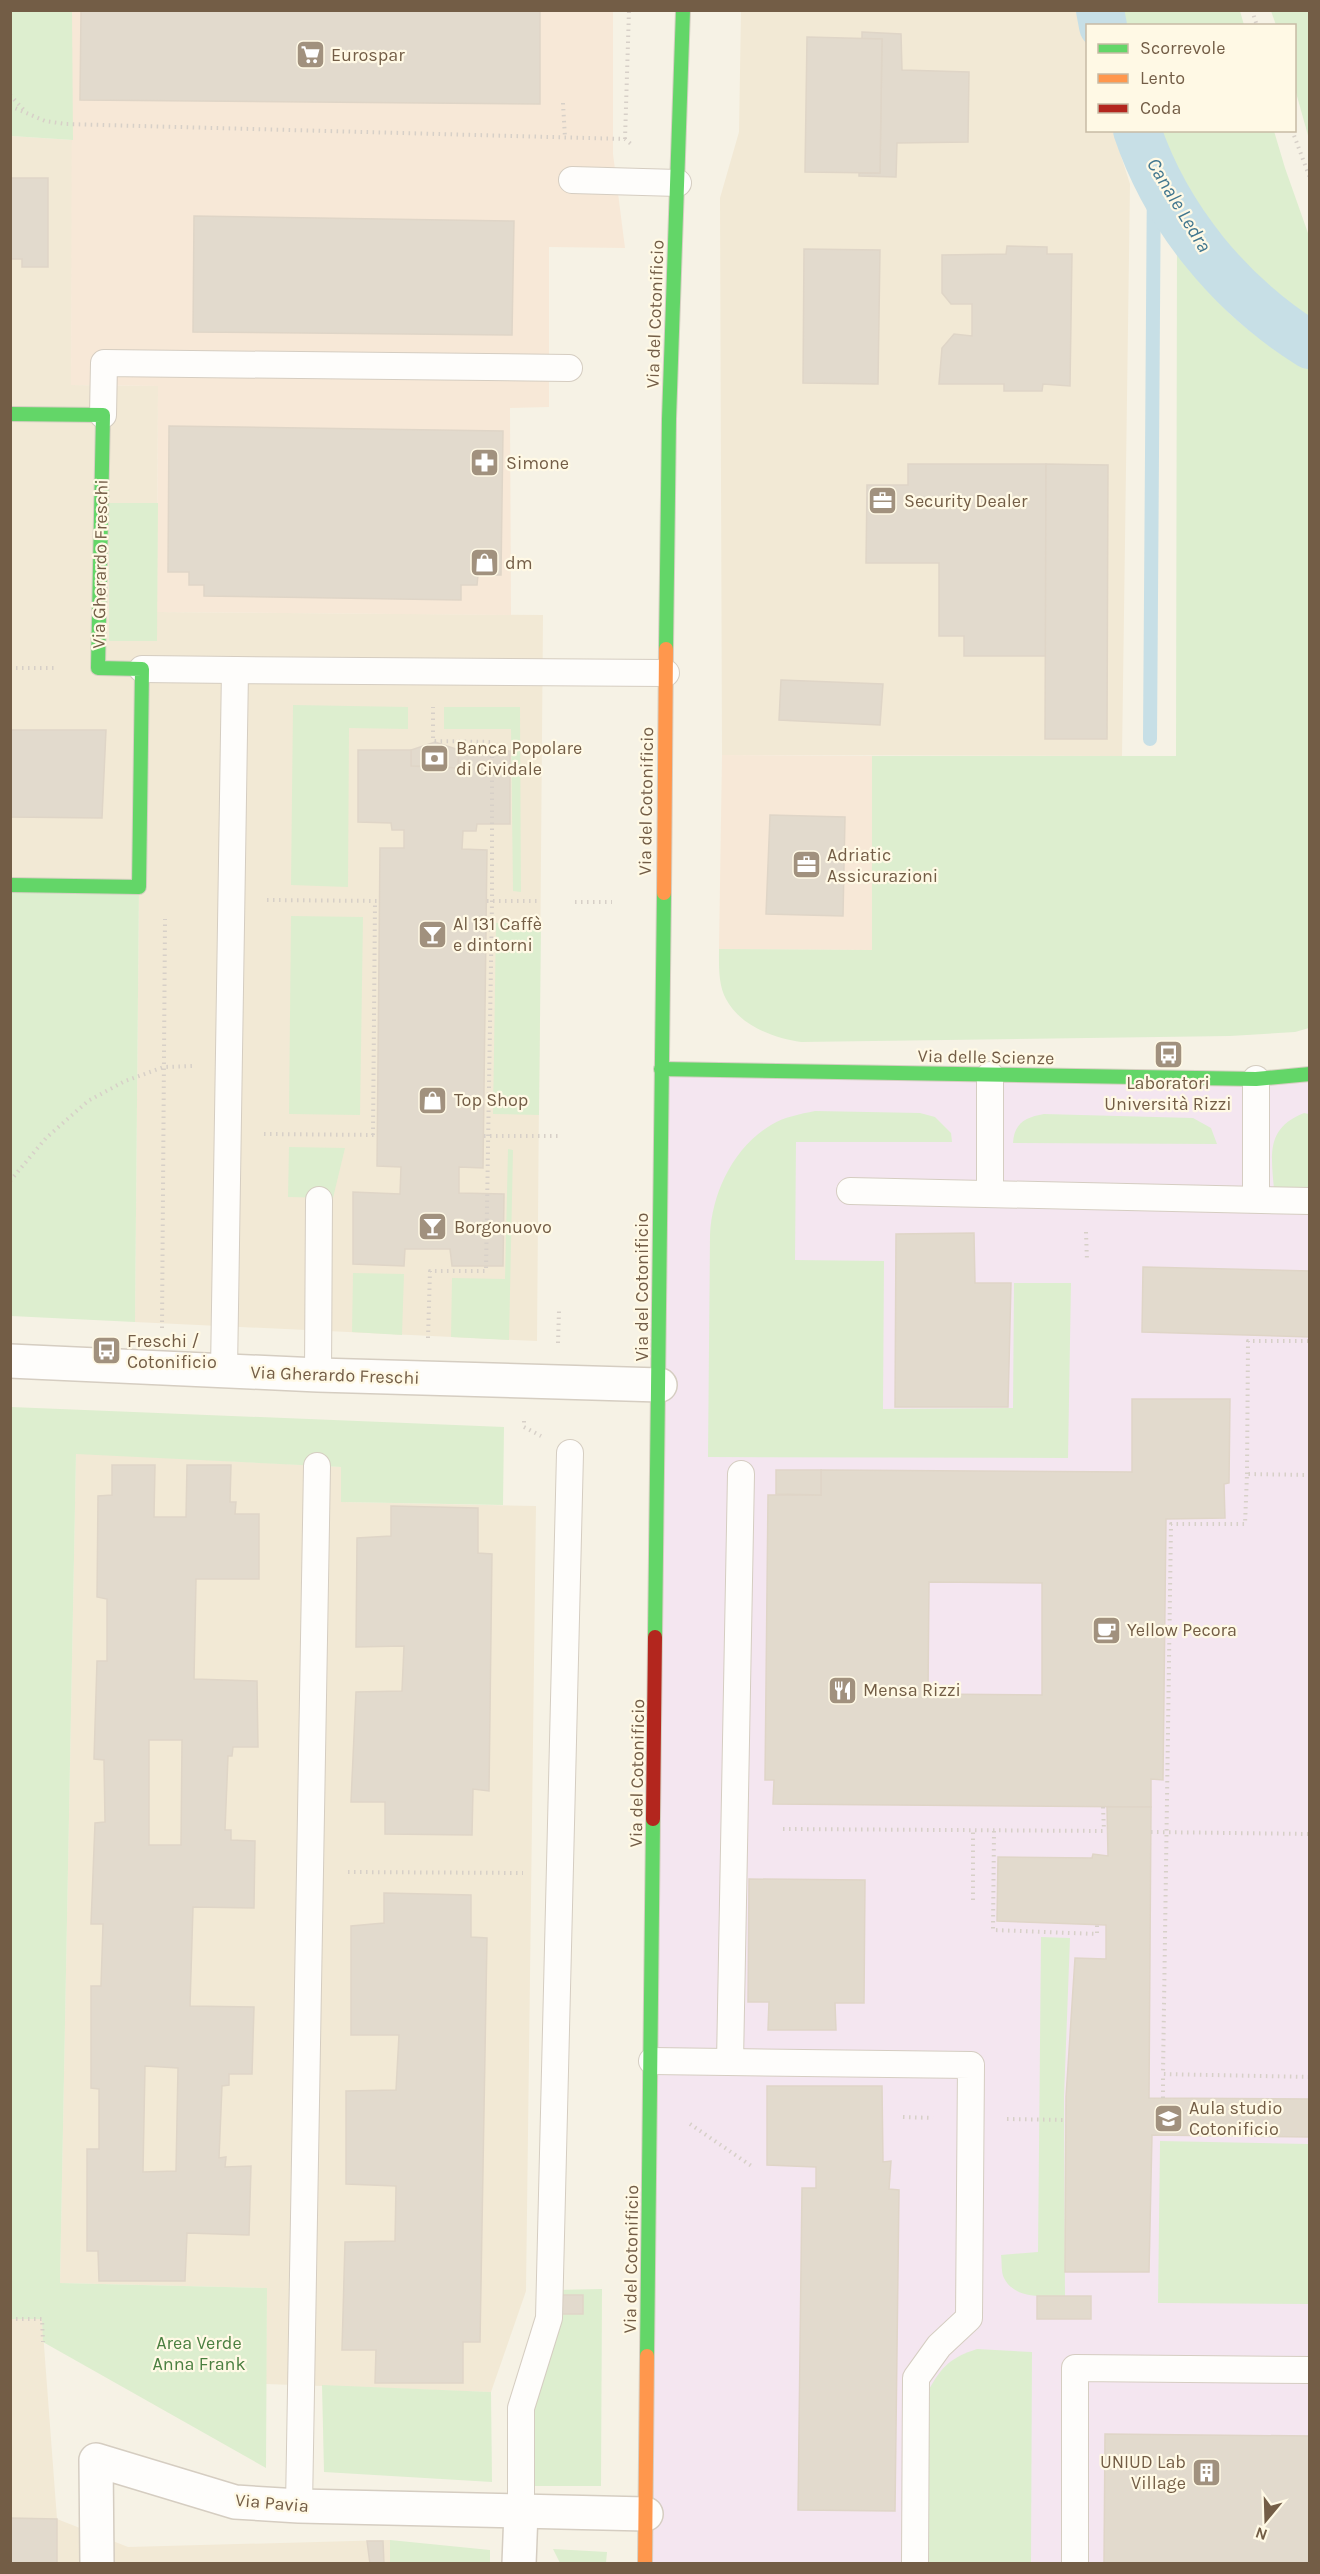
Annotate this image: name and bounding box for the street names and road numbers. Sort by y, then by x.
street label: Via del Cotonificio [641,239,669,389]
street label: Via Gherardo Freschi [88,479,112,649]
street label: Via del Cotonificio [634,726,658,876]
street label: Via delle Scienze [918,1045,1054,1069]
street label: Via del Cotonificio [631,1213,653,1361]
street label: Via Gherardo Freschi [250,1361,420,1389]
street label: Via del Cotonificio [625,1698,649,1848]
street label: Via del Cotonificio [619,2184,643,2334]
street label: Via Pavia [234,2489,310,2517]

